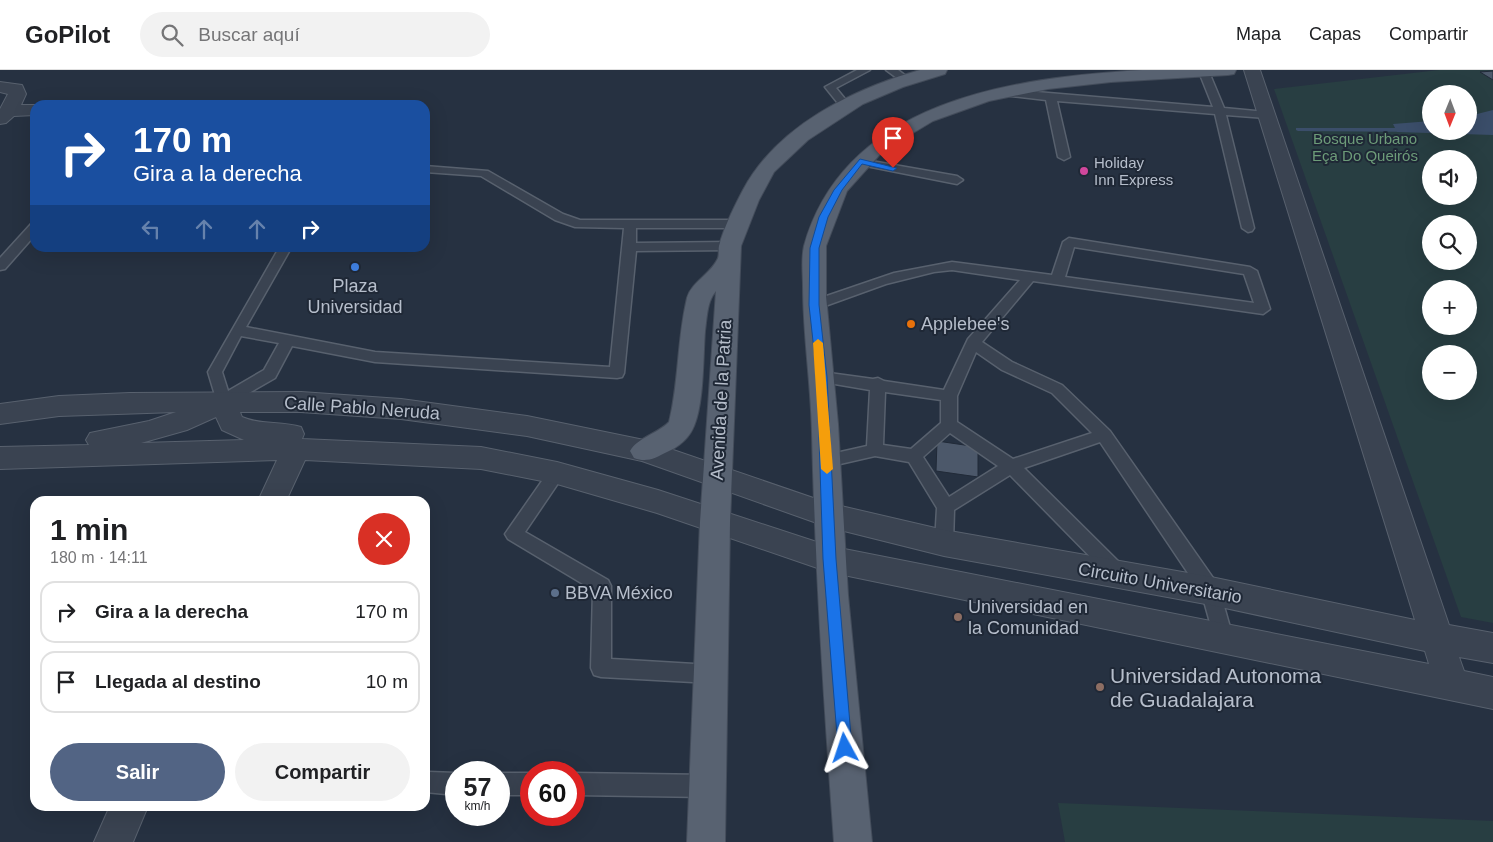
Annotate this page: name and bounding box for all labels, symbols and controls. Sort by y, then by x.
search box [140,12,490,57]
text: GoPilot [25,21,110,48]
icon: search [158,21,186,49]
text: Buscar aquí [198,24,300,45]
text: Mapa [1236,24,1281,44]
text: Capas [1309,24,1361,44]
text: Compartir [1389,24,1468,44]
north arrow [1422,85,1478,140]
map controls [1422,85,1477,400]
pin [872,117,914,168]
icon: right [50,120,115,185]
text: 170 m [133,120,232,159]
icon: arrive [879,124,907,152]
park label: Bosque Urbano Eça Do Queirós [1312,130,1418,164]
button: sound [1422,150,1477,205]
place label: Holiday Inn Express [1094,154,1173,188]
text: Gira a la derecha [133,161,302,186]
marker: Holiday Inn Express [1078,165,1090,177]
icon: left [137,215,165,243]
icon: ahead [190,215,218,243]
icon: ahead [243,215,271,243]
icon: right [296,215,324,243]
button: search [1422,215,1477,270]
marker: Plaza Universidad [349,261,361,273]
place label: Plaza Universidad [307,276,403,317]
button: + [1422,280,1477,335]
place label: Applebee's [921,314,1010,334]
street label: Avenida de la Patria [707,318,735,481]
marker: Applebee's [905,318,917,330]
button: − [1422,345,1477,400]
street label: Calle Pablo Neruda [283,393,442,423]
text: 1 min [50,513,128,546]
button: close [358,513,410,565]
text: 180 m · 14:11 [50,549,148,566]
street label: Circuito Universitario [1077,559,1243,607]
place label: BBVA México [565,583,673,603]
marker: BBVA México [549,587,561,599]
place label: Universidad en la Comunidad [968,597,1088,638]
icon: right [52,598,80,626]
text: Gira a la derecha [95,601,248,622]
text: 170 m [355,601,408,622]
marker: Universidad en la Comunidad [952,611,964,623]
place label: Universidad Autonoma de Guadalajara [1110,664,1322,711]
icon: arrive [52,668,80,696]
text: Llegada al destino [95,671,261,692]
text: 10 m [366,671,408,692]
marker: Universidad Autonoma de Guadalajara [1094,681,1106,693]
position arrow [818,721,870,773]
button: Salir [50,743,225,801]
button: Compartir [235,743,410,801]
speed limit sign: 60 [520,761,585,826]
text: 57 [464,773,491,801]
text: km/h [464,799,491,813]

